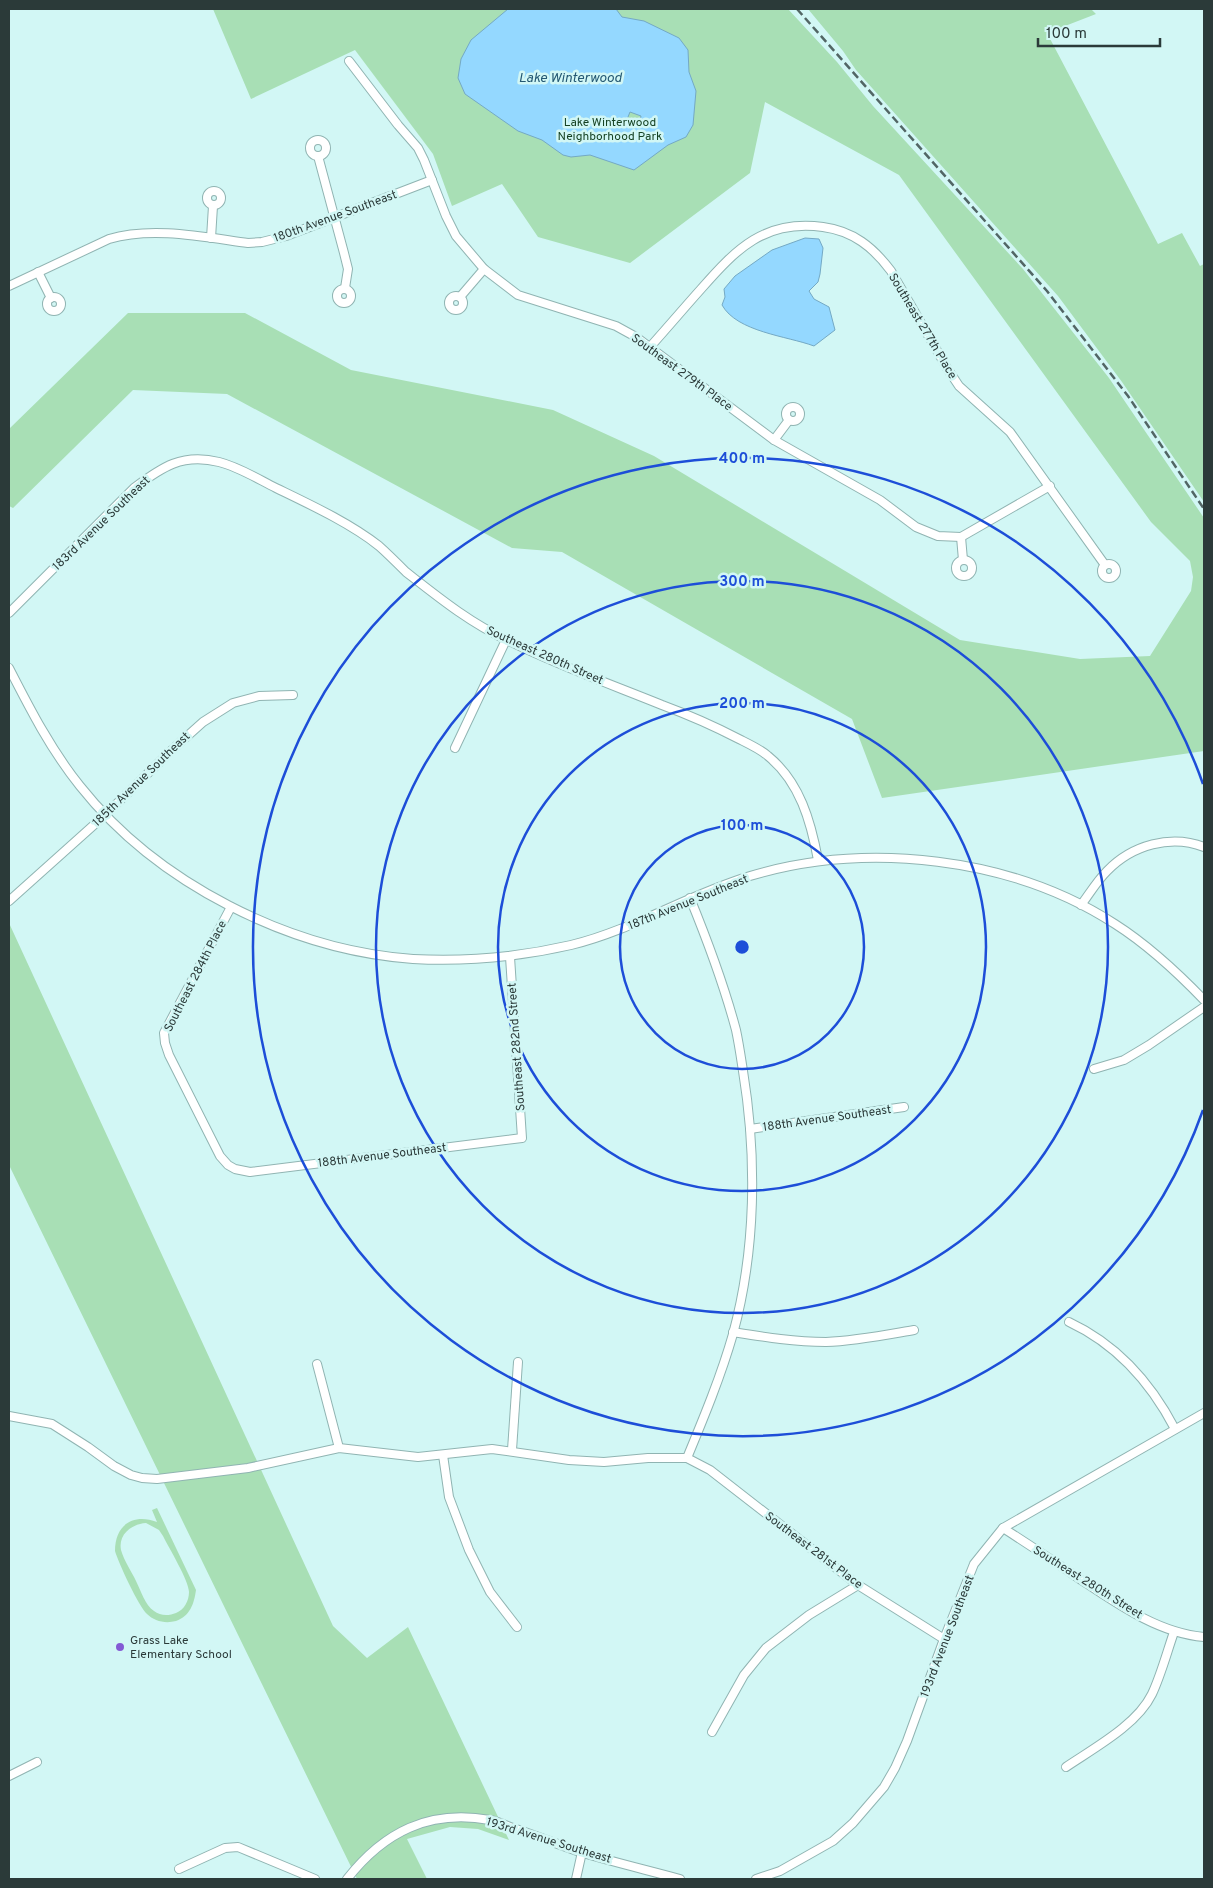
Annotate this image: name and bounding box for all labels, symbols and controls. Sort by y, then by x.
scale bar [1038,15,1160,47]
text: 100 m [1046,25,1087,44]
water label: Lake Winterwood [518,70,623,87]
park label: Lake Winterwood Neighborhood Park [558,115,662,145]
street label: 180th Avenue Southeast [271,187,399,247]
street label: Southeast 277th Place [884,271,960,382]
street label: Southeast 279th Place [628,331,735,415]
text: 400 m [719,450,765,469]
street label: 183rd Avenue Southeast [49,473,154,575]
text: 300 m [719,573,765,592]
street label: Southeast 280th Street [484,623,606,689]
text: 200 m [719,695,765,714]
street label: 185th Avenue Southeast [89,729,194,831]
text: 100 m [721,817,763,836]
street label: 187th Avenue Southeast [626,871,751,934]
street label: Southeast 284th Place [161,918,231,1035]
centre of rings [733,938,751,956]
street label: Southeast 282nd Street [505,982,529,1112]
street label: 188th Avenue Southeast [762,1102,892,1136]
street label: 188th Avenue Southeast [317,1140,447,1172]
street label: Southeast 281st Place [761,1509,866,1593]
street label: Southeast 280th Street [1030,1543,1145,1623]
street label: 193rd Avenue Southeast [917,1573,979,1700]
place label: Grass Lake Elementary School [130,1633,232,1663]
marker: Grass Lake Elementary School [114,1641,126,1653]
street label: 193rd Avenue Southeast [484,1814,613,1868]

